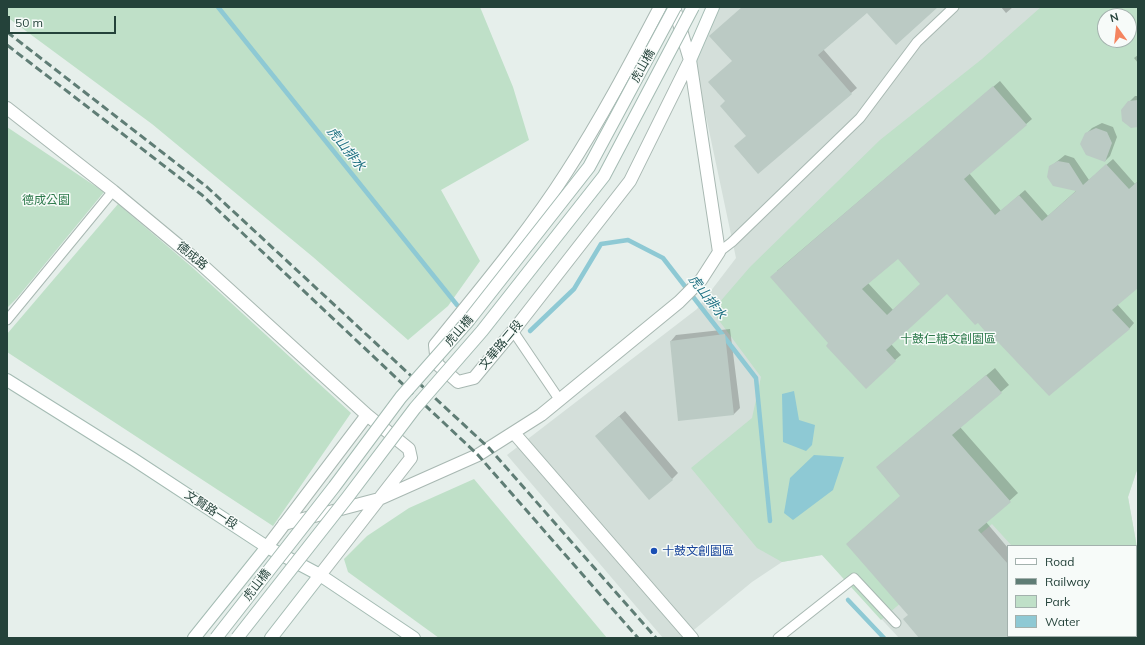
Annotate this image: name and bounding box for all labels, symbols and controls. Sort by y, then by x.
scale bar [10,8,118,34]
north arrow [1097,8,1137,48]
text: N [1108,10,1120,25]
text: 50 m [15,15,43,30]
street label: 虎山橋 [628,47,658,85]
water label: 虎山排水 [324,124,368,174]
park label: 德成公園 [22,193,70,207]
street label: 德成路 [174,239,210,273]
water label: 虎山排水 [685,272,729,322]
street label: 虎山橋 [442,313,476,349]
street label: 文華路二段 [476,317,526,373]
park label: 十鼓仁糖文創園區 [900,332,996,346]
street label: 文賢路一段 [182,488,240,532]
place label: 十鼓文創園區 [662,544,734,558]
legend [1007,545,1137,637]
marker: 十鼓文創園區 [649,546,659,556]
text: Road [1045,554,1074,569]
street label: 虎山橋 [240,566,274,604]
text: Railway [1045,574,1090,589]
text: Park [1045,594,1070,609]
text: Water [1045,614,1080,629]

